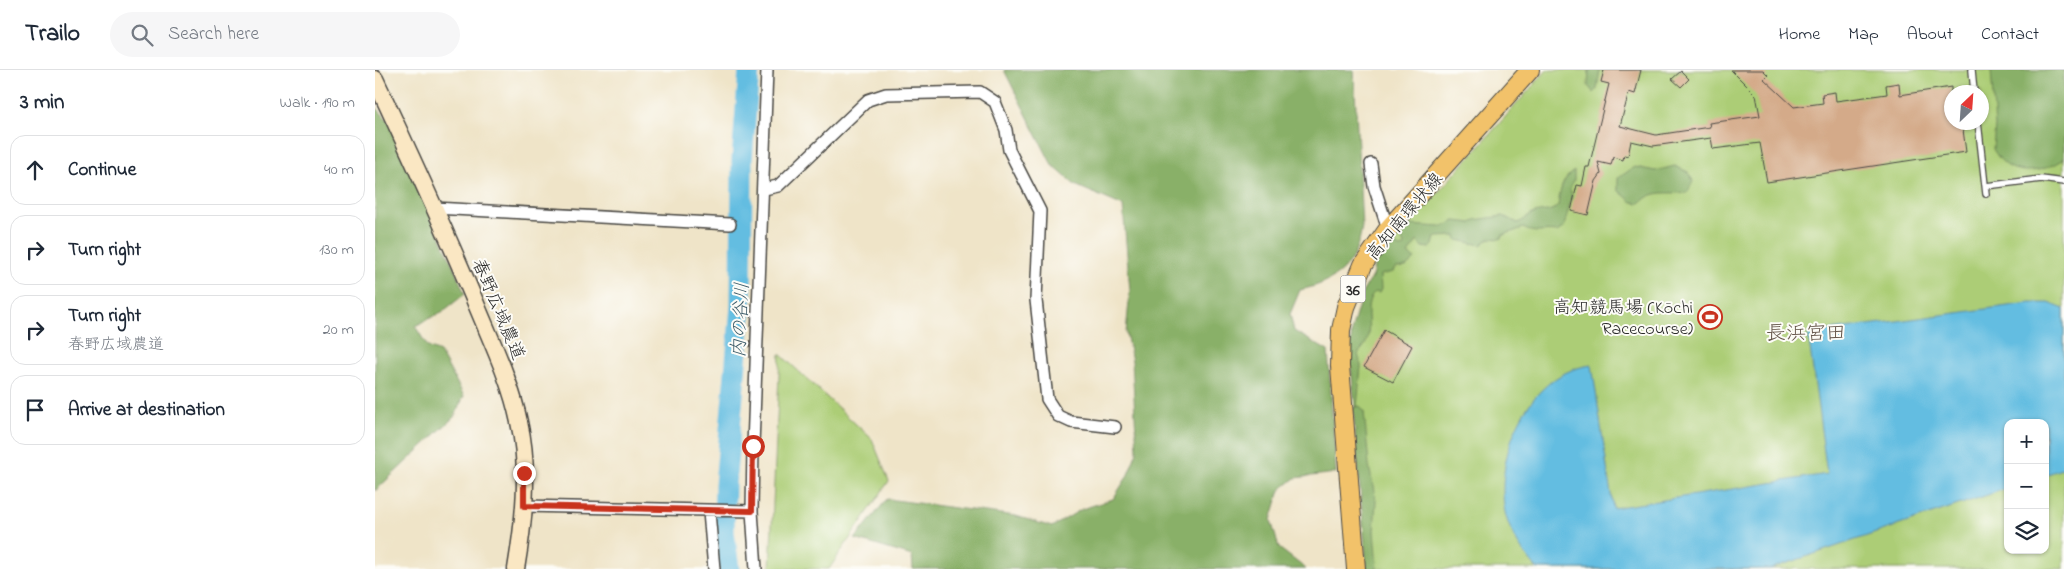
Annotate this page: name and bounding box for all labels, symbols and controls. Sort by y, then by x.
search box [110,12,460,57]
text: Trailo [25,17,80,52]
icon: search [128,21,156,49]
text: Search here [168,21,259,48]
text: Home [1779,22,1820,48]
text: Map [1848,22,1879,48]
text: About [1907,22,1953,48]
text: Contact [1981,22,2039,48]
north arrow [1944,85,1989,130]
text: 3 min [20,88,64,118]
text: Walk · 190 m [280,91,355,115]
icon: ahead [21,156,49,184]
text: Continue [68,157,136,184]
text: 40 m [324,158,354,182]
street label: 高知南環状線 [1361,168,1450,267]
icon: right [21,236,49,264]
text: Turn right [68,237,141,264]
text: 130 m [319,238,354,262]
street label: 春野広域農道 [464,255,530,365]
road number: 36 [1341,275,1365,302]
water label: 内の谷川 [726,281,757,359]
place label: 高知競馬場 (Kōchi Racecourse) [1553,296,1693,343]
text: Turn right [68,303,141,330]
sports icon: 高知競馬場 (Kōchi Racecourse) [1697,304,1723,330]
icon: right [21,316,49,344]
text: 20 m [323,318,354,342]
district label: 長浜宮田 [1766,320,1846,349]
text: 春野広域農道 [68,333,164,357]
icon: arrive [21,396,49,424]
text: Arrive at destination [68,397,225,424]
map controls [2004,419,2049,554]
button: + [2004,419,2049,464]
route start [742,435,765,458]
route end [513,462,536,485]
button: − [2004,464,2049,509]
button: layers [2004,509,2049,554]

